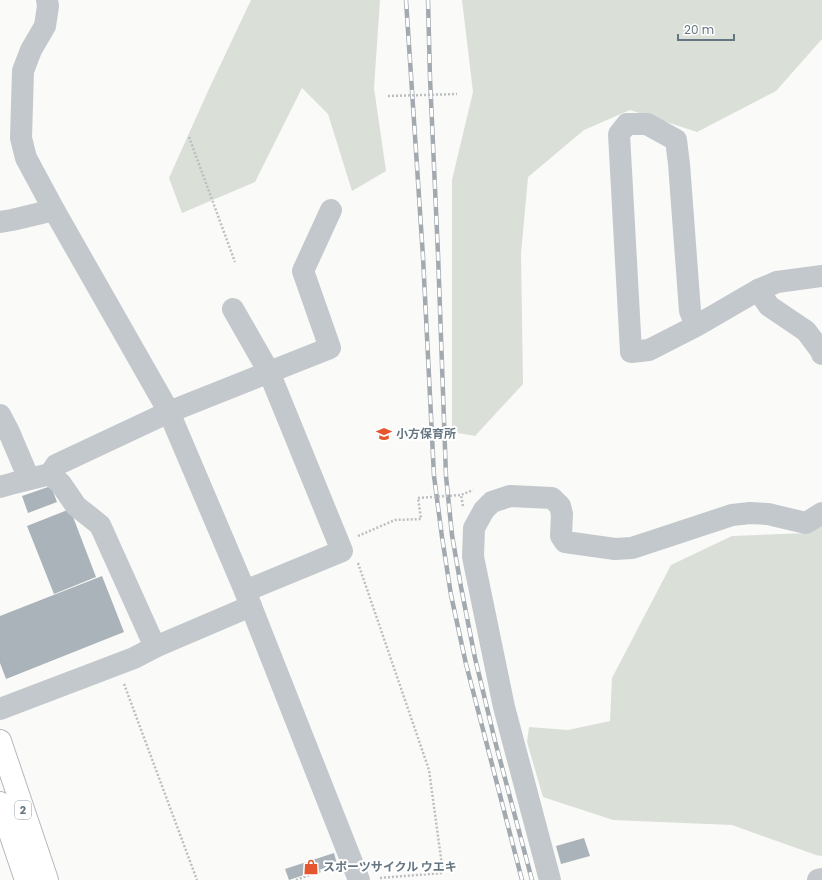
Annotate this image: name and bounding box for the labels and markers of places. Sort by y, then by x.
school or university icon: 小方保育所 [375,425,393,443]
place label: 小方保育所 [396,425,456,442]
shop icon: スポーツサイクル ウエキ [302,858,320,876]
place label: スポーツサイクル ウエキ [323,858,457,875]

